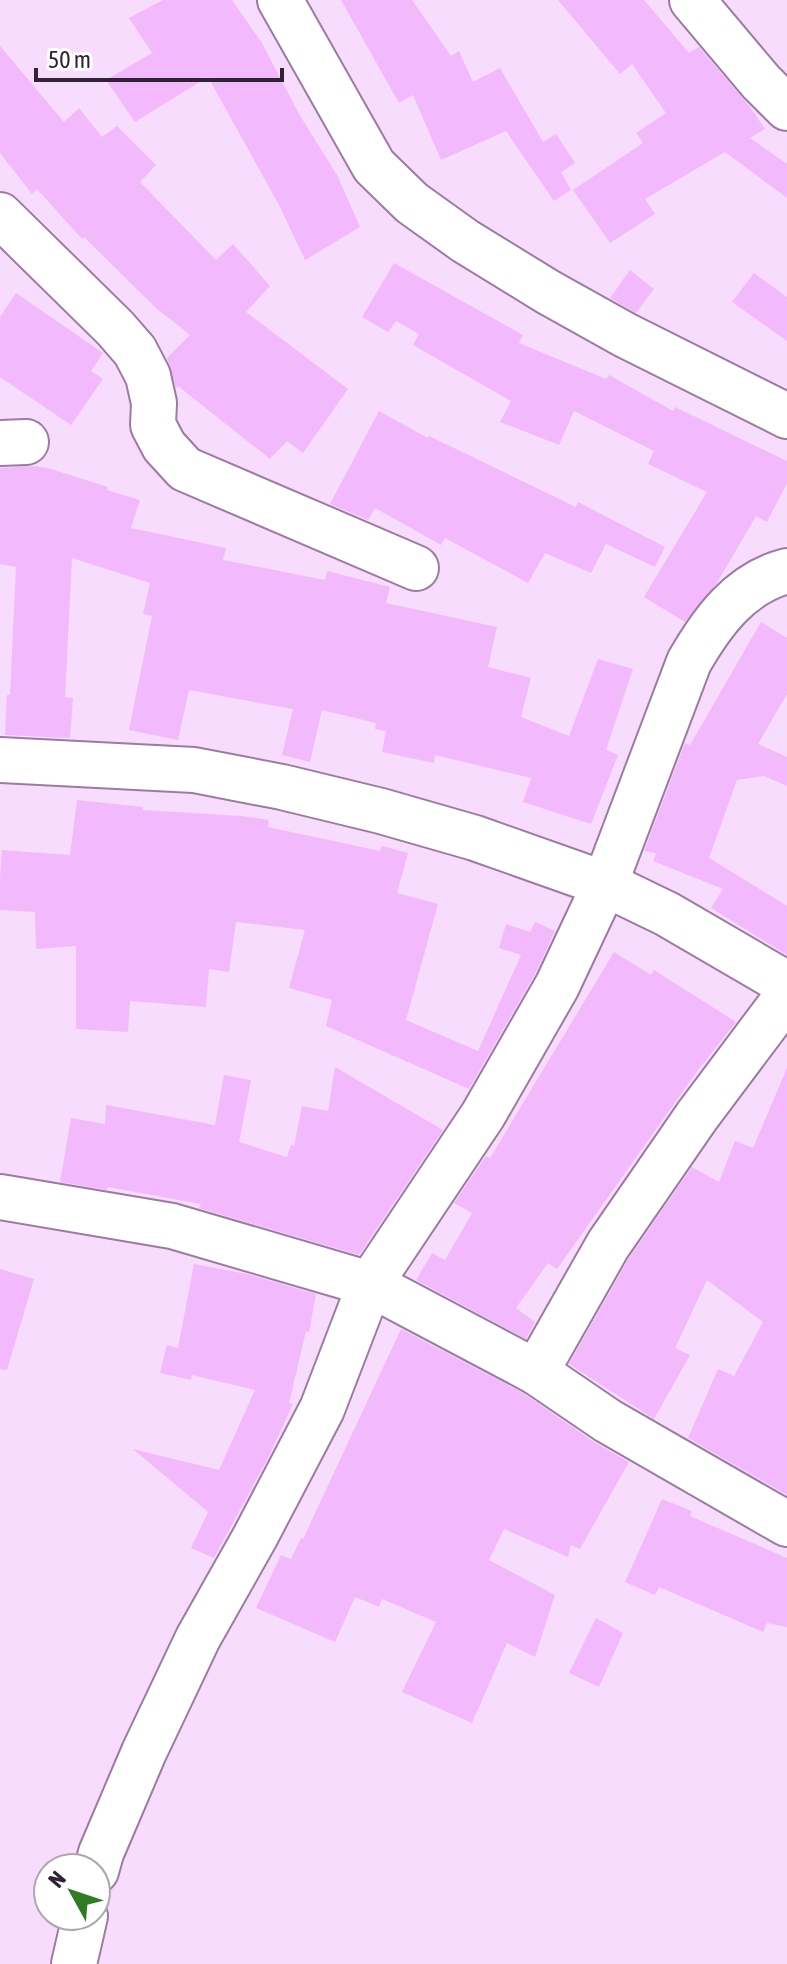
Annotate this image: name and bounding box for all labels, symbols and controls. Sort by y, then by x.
scale bar [36,32,282,82]
text: 50 m [48,46,91,73]
north arrow [32,1852,112,1932]
text: N [43,1866,71,1892]

